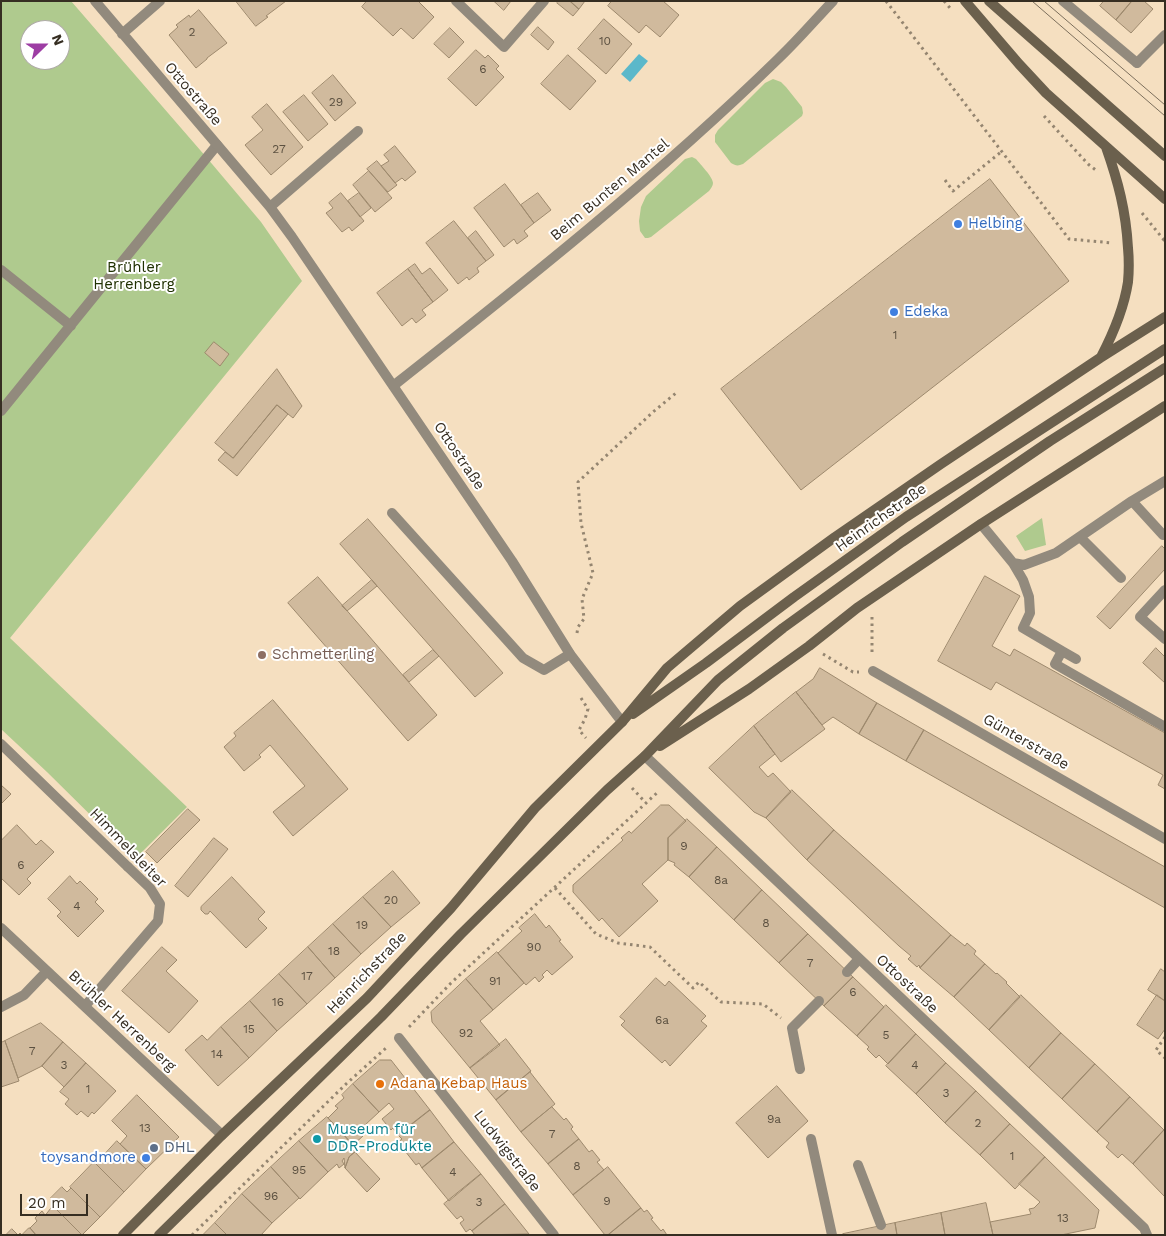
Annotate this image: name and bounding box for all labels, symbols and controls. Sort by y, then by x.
north arrow [20,20,70,70]
house number: 2 [189,25,195,39]
text: N [49,32,67,48]
house number: 10 [599,34,611,48]
street label: Ottostraße [161,59,225,129]
house number: 6 [479,62,487,76]
house number: 29 [329,95,343,109]
street label: Beim Bunten Mantel [547,135,673,245]
house number: 27 [272,142,286,156]
place label: Helbing [968,215,1023,233]
marker: Helbing [952,218,964,230]
park label: Brühler Herrenberg [93,259,175,294]
place label: Edeka [904,303,948,321]
marker: Edeka [888,306,900,318]
house number: 1 [893,328,897,342]
street label: Ottostraße [430,418,488,494]
street label: Heinrichstraße [832,480,930,556]
place label: Schmetterling [272,646,374,664]
marker: Schmetterling [256,649,268,661]
street label: Günterstraße [980,710,1072,774]
street label: Himmelsleiter [86,805,170,891]
house number: 9 [680,839,688,853]
house number: 6 [17,858,25,872]
house number: 8a [714,873,728,887]
house number: 20 [384,893,398,907]
house number: 4 [73,899,81,913]
house number: 8 [762,916,770,930]
house number: 19 [356,918,368,932]
street label: Heinrichstraße [323,928,411,1018]
house number: 90 [527,940,541,954]
house number: 18 [328,944,340,958]
street label: Ottostraße [872,951,942,1017]
house number: 7 [807,956,813,970]
street label: Brühler Herrenberg [65,967,179,1075]
house number: 17 [301,969,313,983]
house number: 91 [489,974,501,988]
house number: 6 [849,985,857,999]
house number: 16 [272,995,284,1009]
house number: 6a [655,1013,669,1027]
house number: 15 [243,1022,255,1036]
house number: 92 [459,1026,473,1040]
house number: 5 [883,1028,889,1042]
house number: 7 [29,1044,35,1058]
house number: 14 [211,1047,223,1061]
house number: 3 [61,1058,67,1072]
house number: 4 [911,1058,919,1072]
place label: Adana Kebap Haus [390,1075,527,1093]
marker: Adana Kebap Haus [374,1078,386,1090]
house number: 1 [86,1082,90,1096]
house number: 3 [943,1086,949,1100]
street label: Ludwigstraße [470,1107,544,1195]
house number: 9a [767,1112,781,1126]
house number: 2 [975,1116,981,1130]
house number: 13 [139,1121,151,1135]
place label: Museum für DDR-Produkte [327,1121,432,1156]
house number: 7 [549,1127,555,1141]
marker: Museum für DDR-Produkte [311,1133,323,1145]
place label: DHL [164,1139,195,1157]
marker: DHL [148,1142,160,1154]
place label: toysandmore [40,1149,136,1167]
house number: 1 [1010,1149,1014,1163]
marker: toysandmore [140,1152,152,1164]
house number: 8 [573,1159,581,1173]
house number: 95 [292,1163,306,1177]
house number: 4 [449,1165,457,1179]
scale bar [22,1184,90,1216]
house number: 96 [264,1189,278,1203]
text: 20 m [28,1194,66,1212]
house number: 9 [603,1194,611,1208]
house number: 3 [476,1195,482,1209]
house number: 13 [1057,1211,1069,1225]

